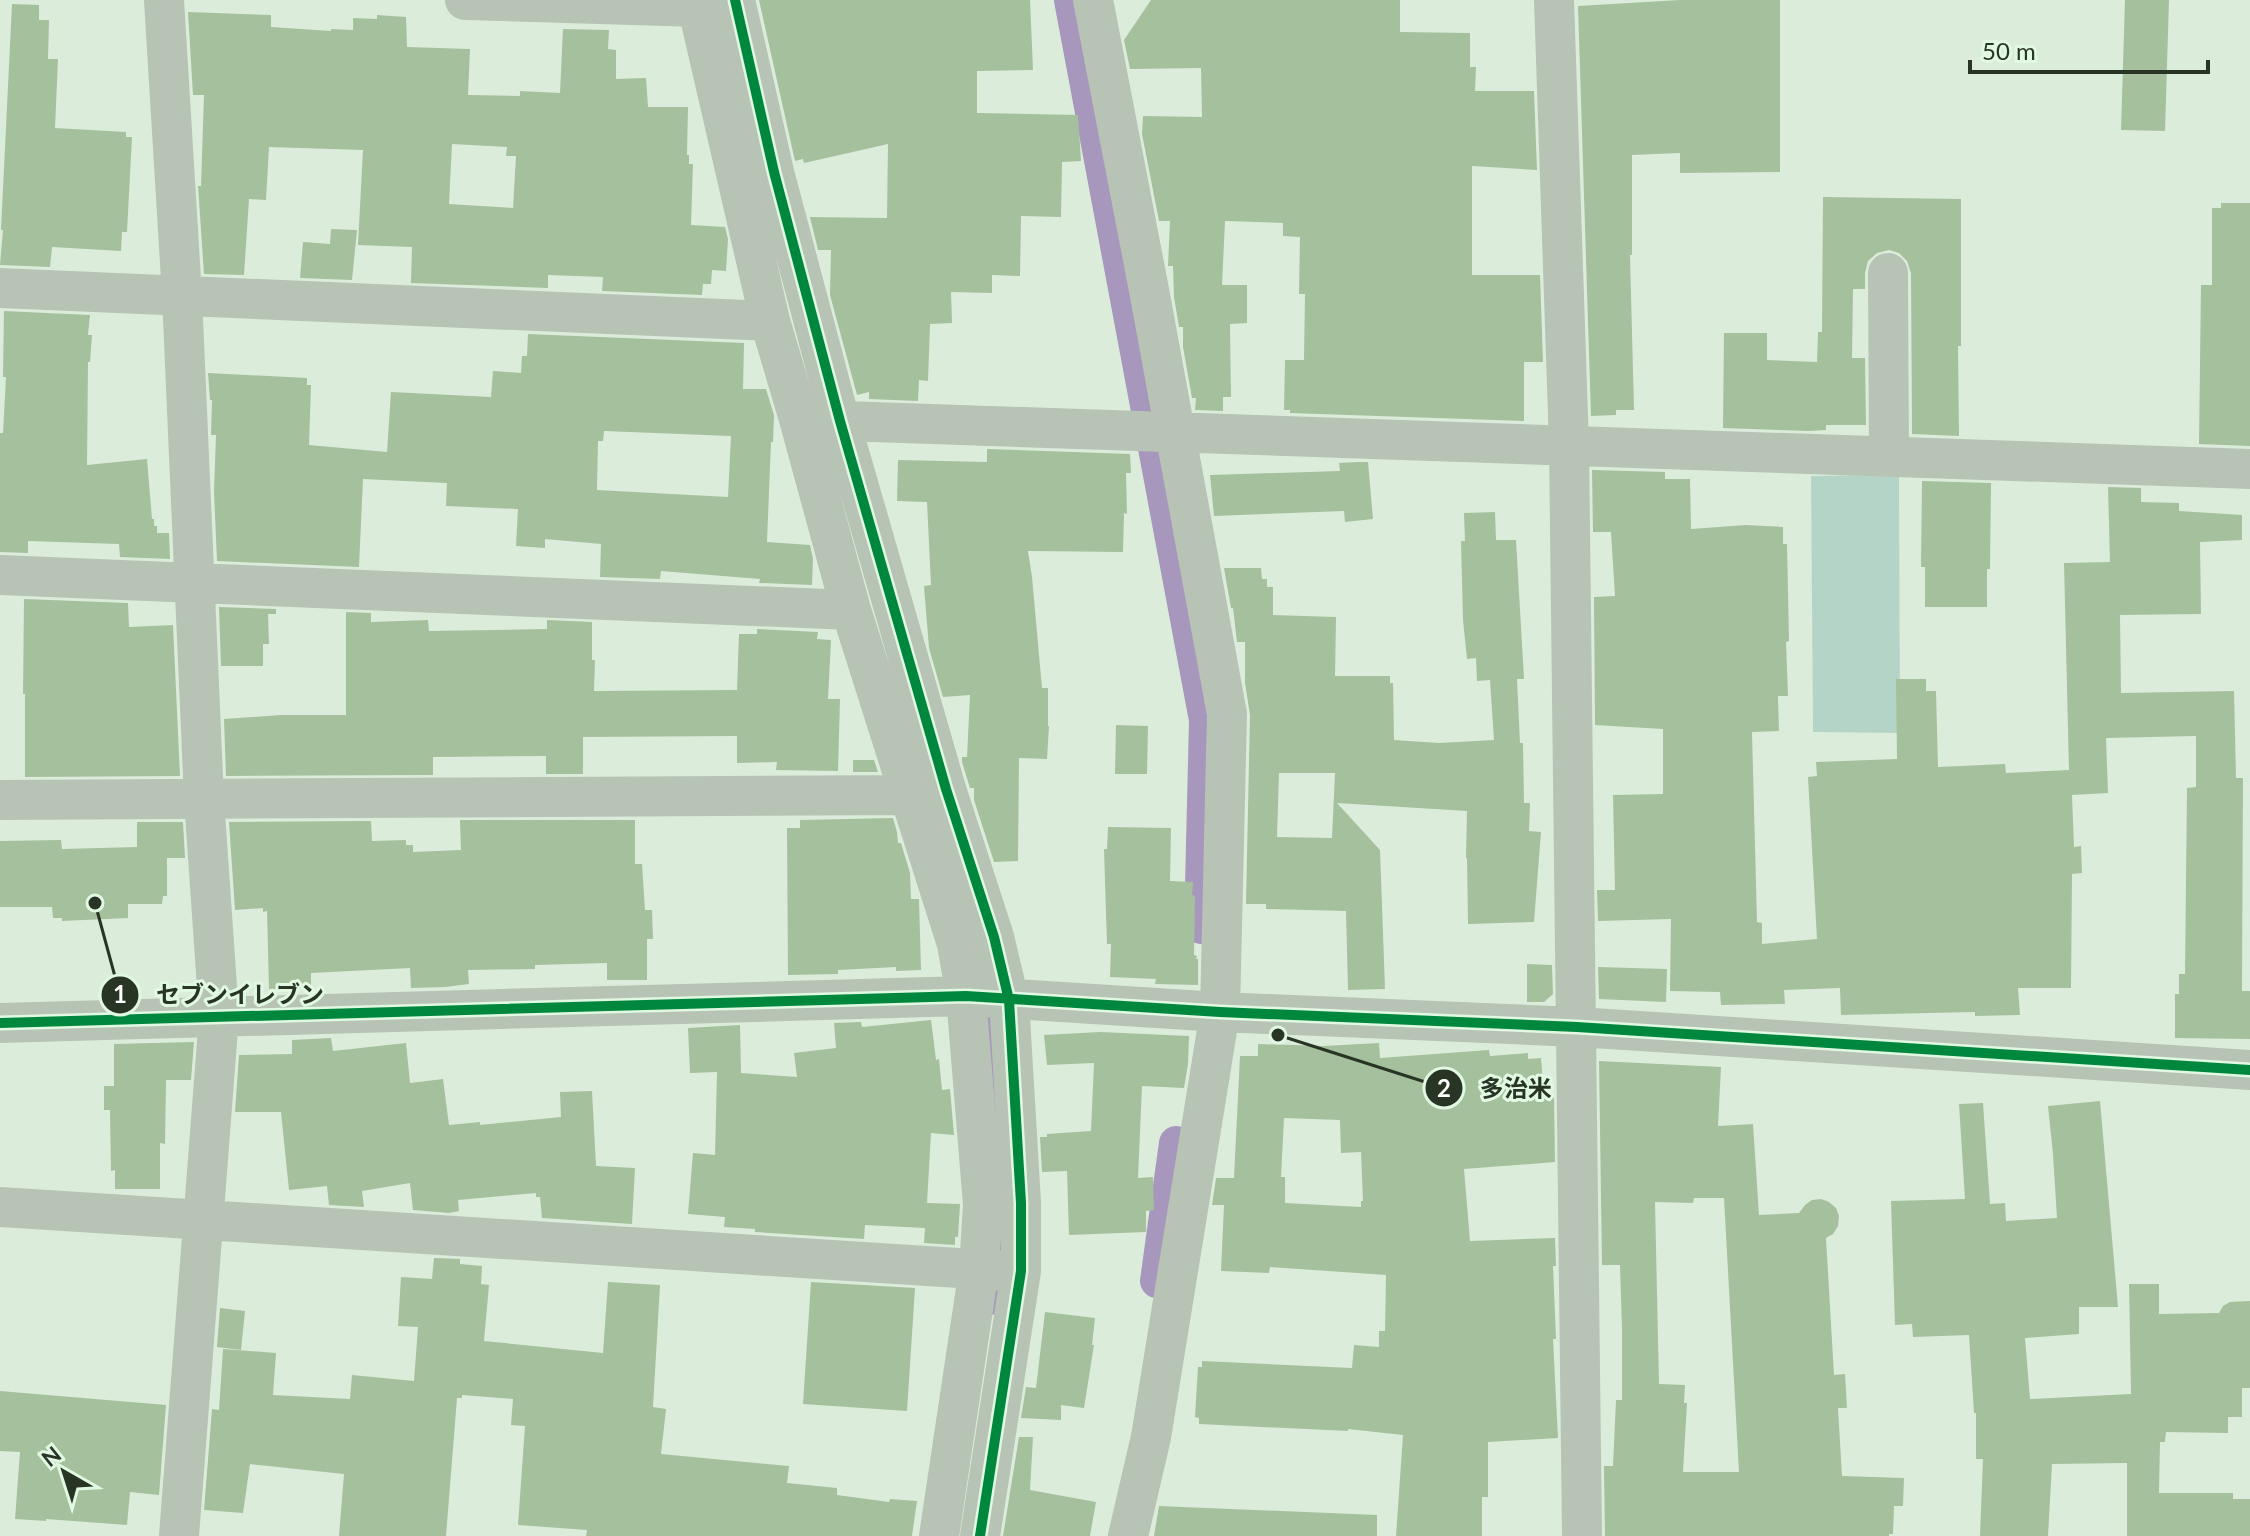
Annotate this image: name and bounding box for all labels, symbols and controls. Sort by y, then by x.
scale bar [1970,24,2208,74]
text: 50 m [1982,36,2036,65]
callout: セブンイレブン [100,971,340,1019]
text: 1 [113,979,127,1008]
text: セブンイレブン [156,979,324,1008]
callout: 多治米 [1424,1064,1568,1112]
text: 2 [1437,1073,1451,1102]
text: 多治米 [1480,1073,1552,1102]
north arrow [24,1432,104,1512]
text: N [36,1440,66,1472]

